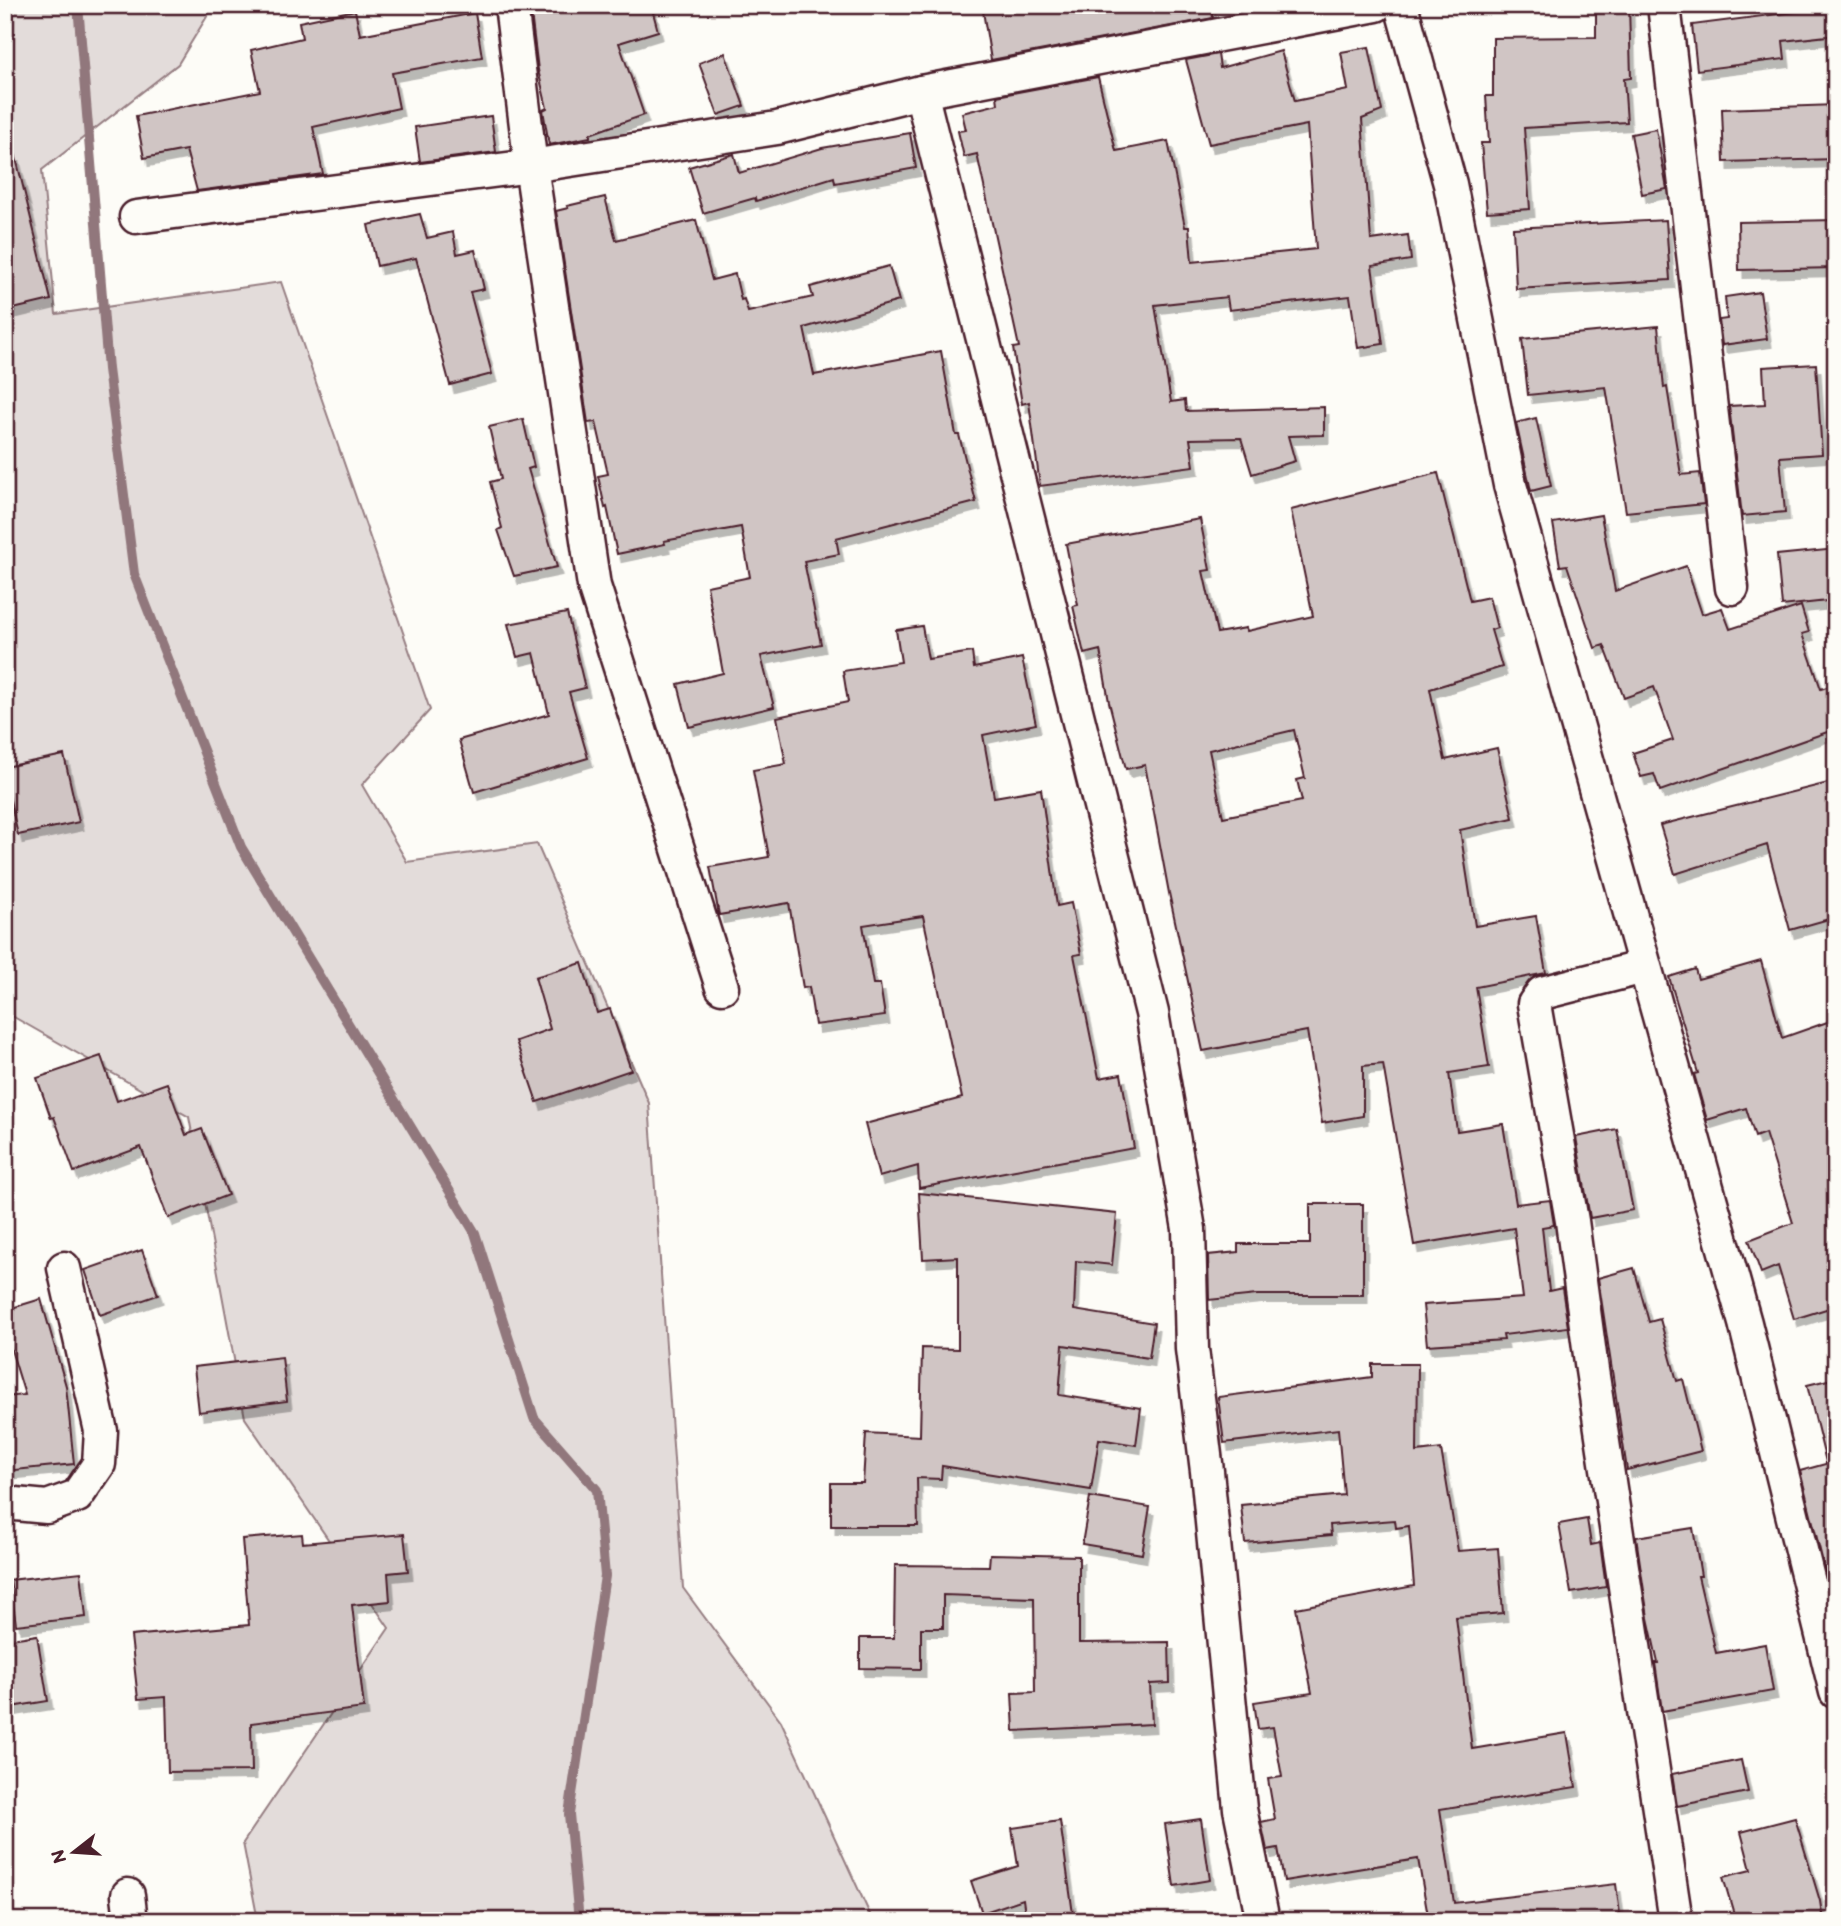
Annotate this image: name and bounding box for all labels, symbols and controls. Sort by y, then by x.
north arrow [38,1818,108,1888]
text: N [45,1847,71,1866]

